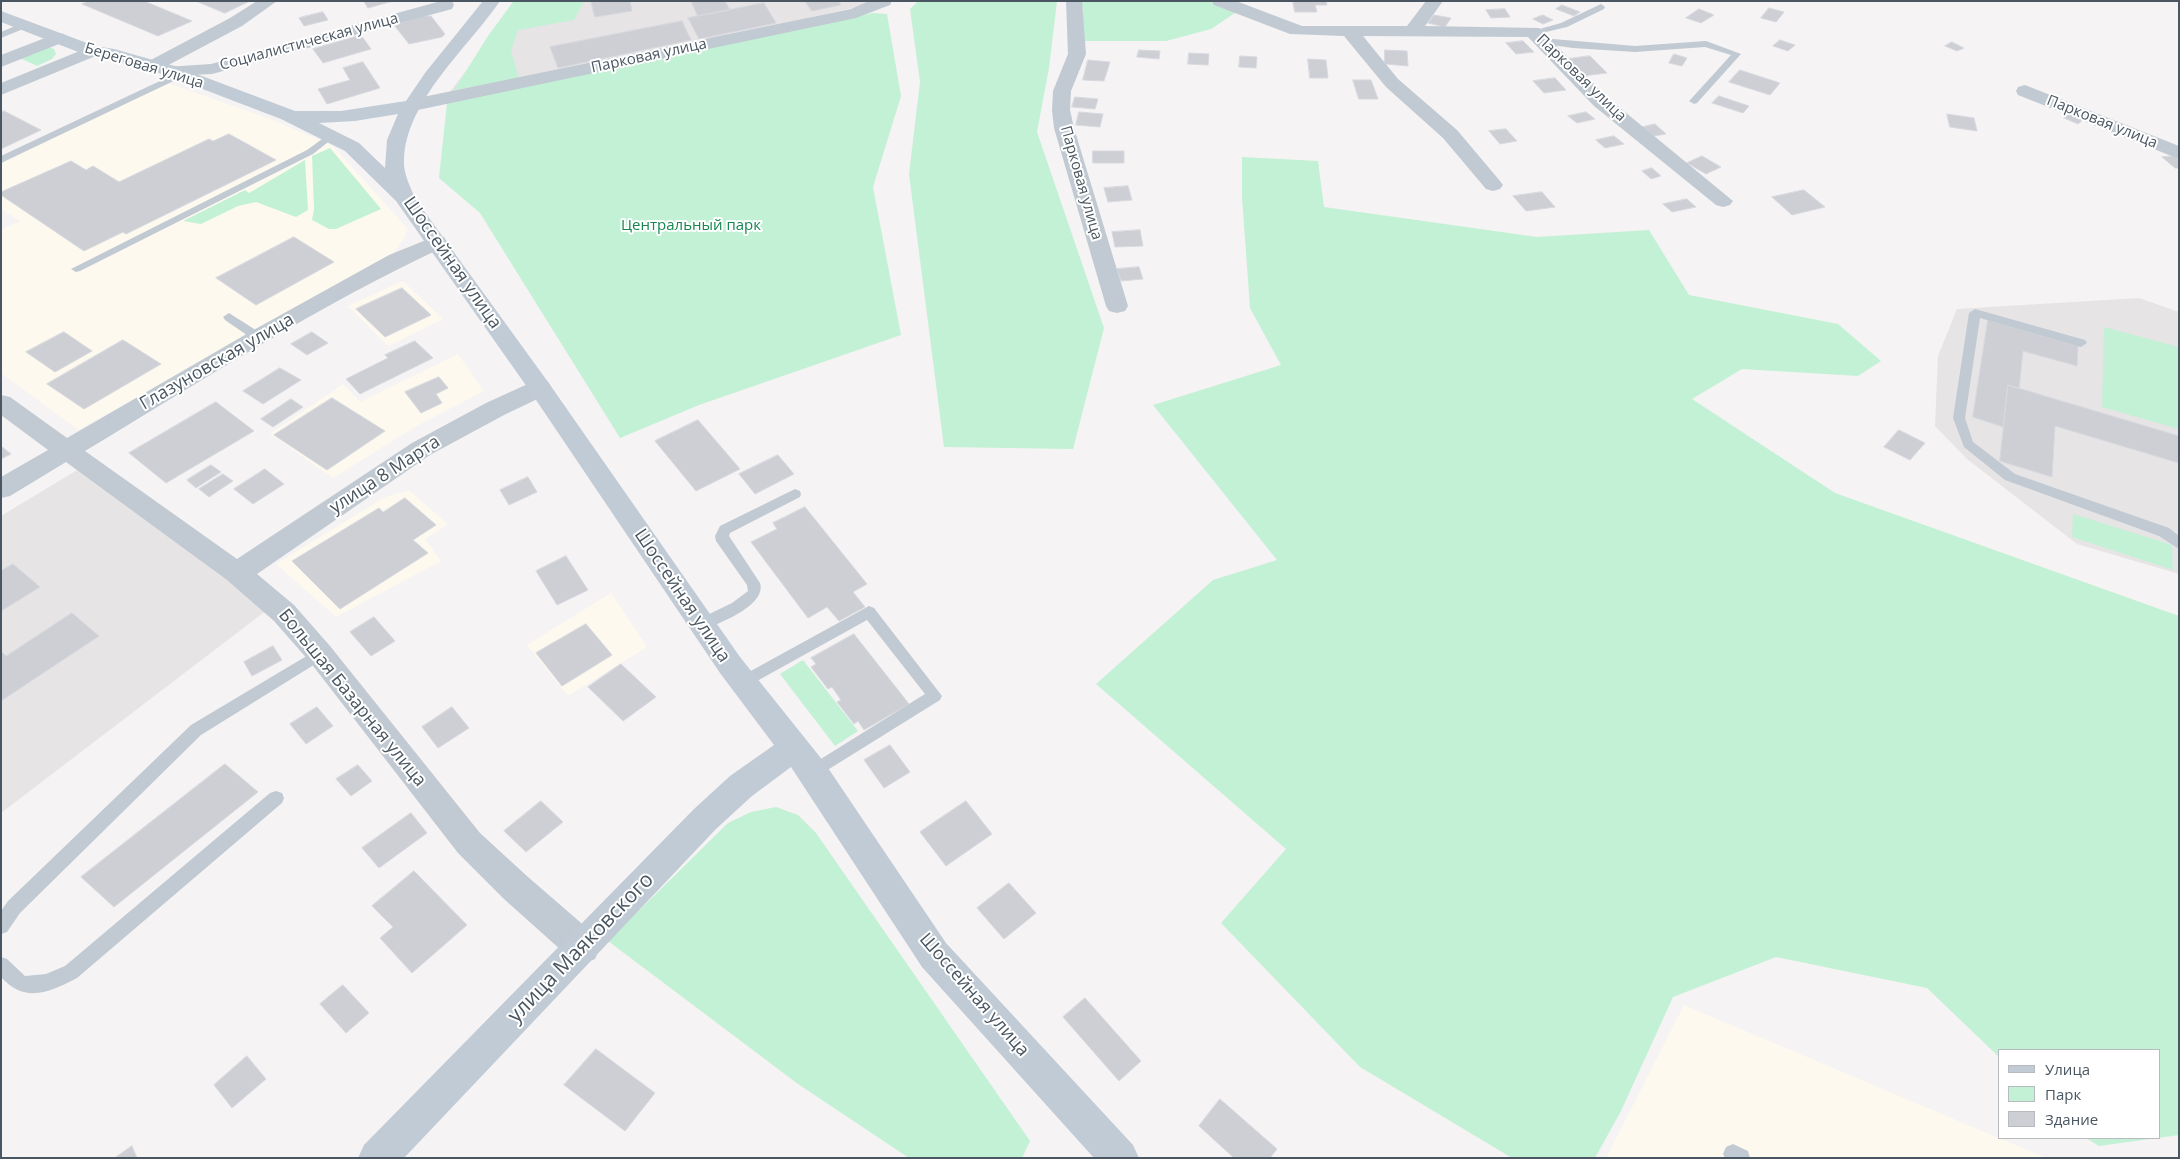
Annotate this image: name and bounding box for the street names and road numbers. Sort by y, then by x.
street label: Социалистическая улица [218,9,400,75]
street label: Парковая улица [1532,31,1630,125]
street label: Парковая улица [590,35,708,77]
street label: Береговая улица [82,39,206,93]
street label: Парковая улица [2044,92,2160,152]
street label: Парковая улица [1056,124,1106,242]
street label: Шоссейная улица [398,193,506,333]
street label: Глазуновская улица [136,309,298,415]
street label: улица 8 Марта [326,431,444,519]
street label: Шоссейная улица [629,525,735,667]
street label: Большая Базарная улица [274,605,430,791]
street label: улица Маяковского [503,868,659,1028]
street label: Шоссейная улица [915,929,1033,1061]

